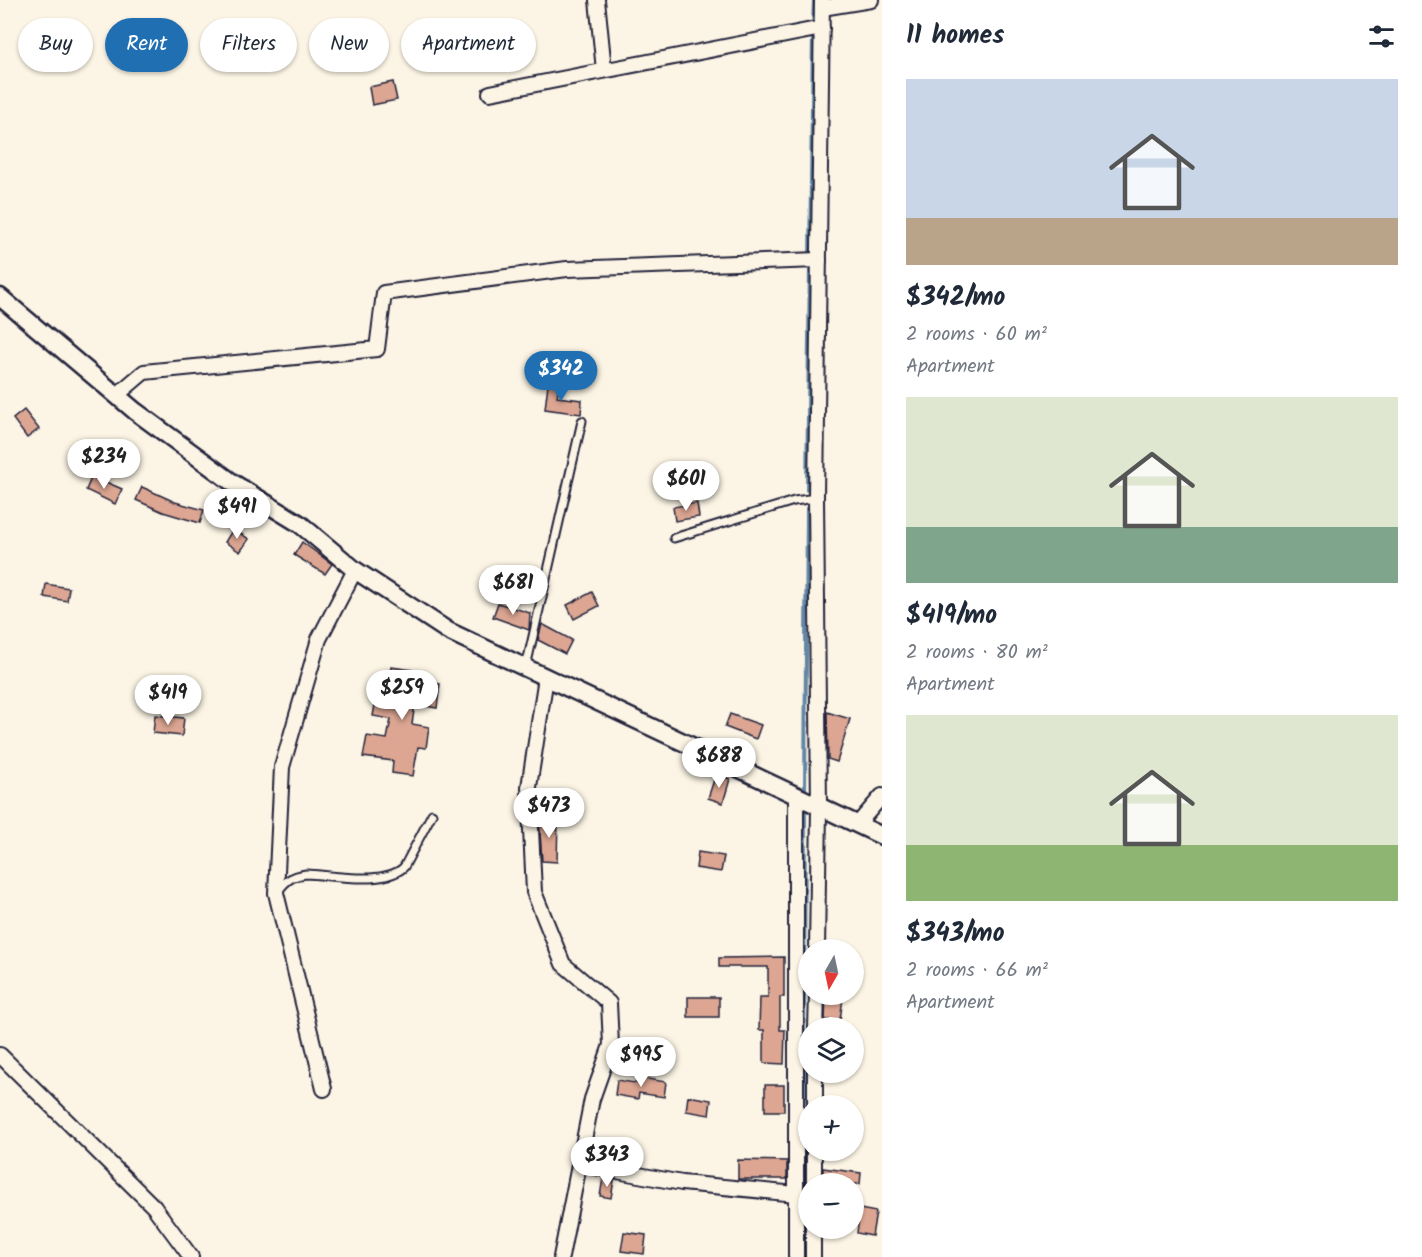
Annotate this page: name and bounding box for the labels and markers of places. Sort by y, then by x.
pin: $342 [525,351,597,402]
pin: $234 [68,439,140,490]
pin: $601 [650,461,722,512]
pin: $491 [201,489,273,540]
pin: $681 [477,565,549,616]
pin: $259 [366,670,438,721]
pin: $419 [132,675,204,726]
pin: $688 [683,738,755,789]
pin: $473 [513,788,585,839]
pin: $995 [605,1037,677,1088]
pin: $343 [571,1137,643,1188]

